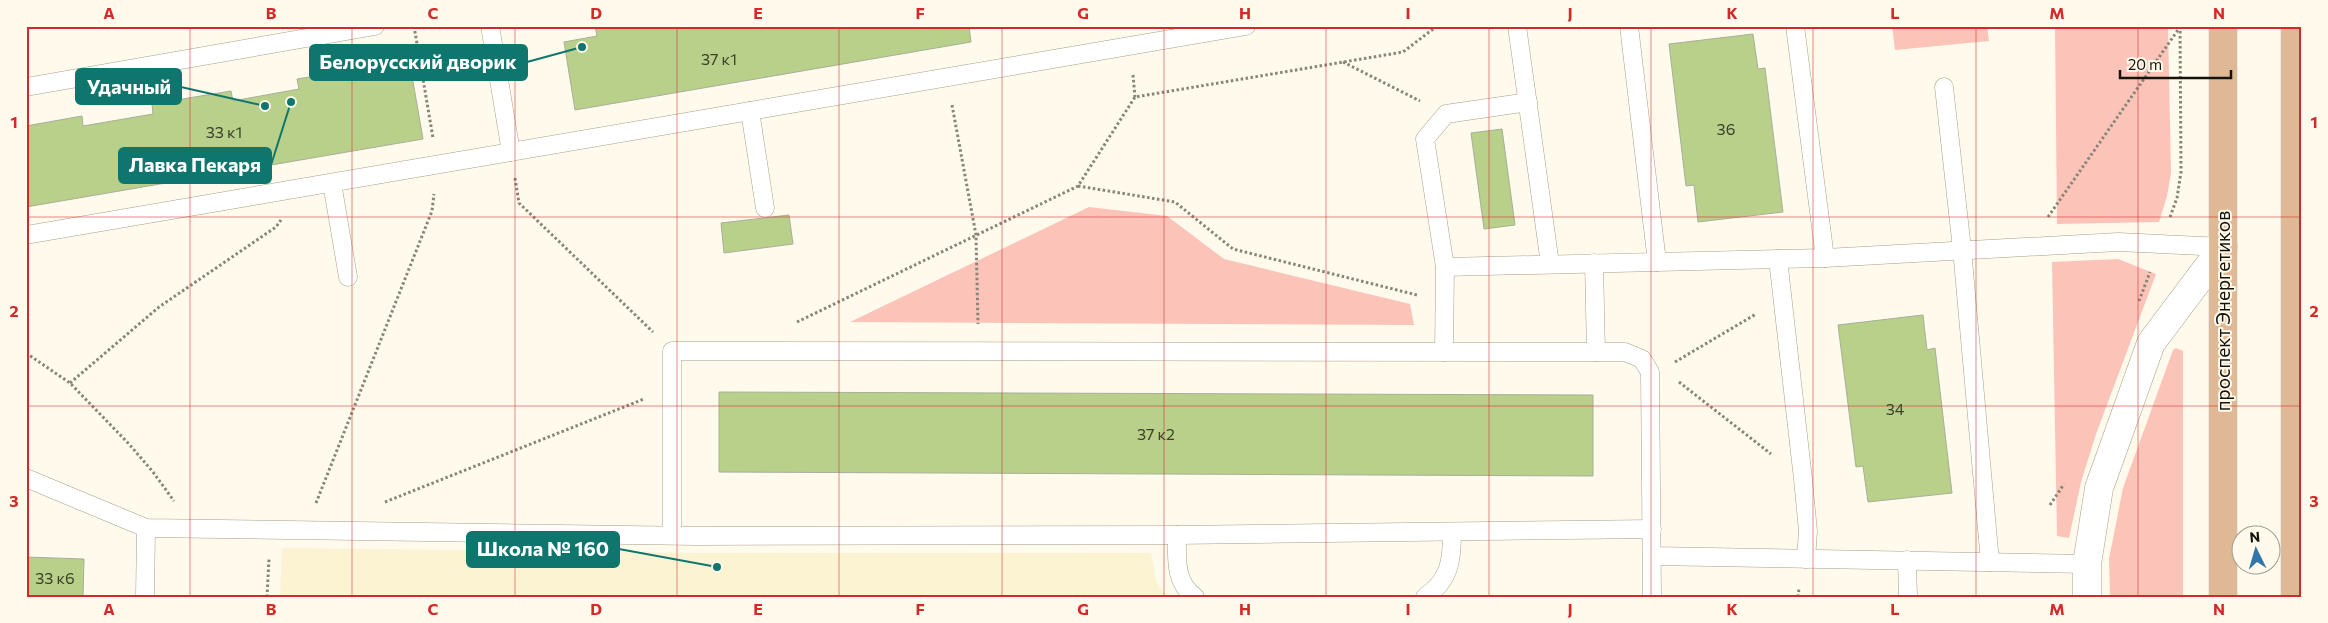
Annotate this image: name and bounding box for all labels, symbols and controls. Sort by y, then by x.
text: A [103,3,115,22]
text: B [266,3,277,22]
text: C [428,3,439,22]
text: D [590,3,602,22]
text: E [753,3,763,22]
text: F [915,3,925,22]
text: G [1077,3,1089,22]
text: H [1239,3,1251,22]
text: I [1405,3,1411,22]
text: J [1567,3,1573,22]
text: K [1726,3,1738,22]
text: L [1890,3,1900,22]
text: M [2049,3,2065,22]
text: N [2213,3,2225,22]
callout: Белорусский дворик [310,45,527,80]
scale bar [2120,48,2232,80]
text: Белорусский дворик [319,49,517,73]
house number: 37 к1 [701,49,737,68]
text: 20 m [2128,55,2162,73]
callout: Удачный [76,69,181,104]
text: Удачный [87,74,171,98]
text: 1 [10,112,18,131]
text: 1 [2310,112,2318,131]
house number: 36 [1717,119,1735,138]
house number: 33 к1 [206,122,242,141]
callout: Лавка Пекаря [119,148,271,183]
text: Лавка Пекаря [129,152,261,176]
street label: проспект Энергетиков [2211,211,2234,411]
text: 2 [9,301,19,320]
text: 2 [2309,301,2319,320]
house number: 34 [1886,399,1905,418]
house number: 37 к2 [1137,424,1175,443]
text: 3 [9,491,19,510]
text: 3 [2309,491,2319,510]
north arrow [2230,526,2280,576]
text: N [2249,528,2261,545]
callout: Школа № 160 [467,532,619,567]
text: Школа № 160 [477,536,609,560]
house number: 33 к6 [35,568,75,587]
text: A [103,599,115,618]
text: B [266,599,277,618]
text: C [428,599,439,618]
text: D [590,599,602,618]
text: E [753,599,763,618]
text: F [915,599,925,618]
text: G [1077,599,1089,618]
text: H [1239,599,1251,618]
text: I [1405,599,1411,618]
text: J [1567,599,1573,618]
text: K [1726,599,1738,618]
text: L [1890,599,1900,618]
text: M [2049,599,2065,618]
text: N [2213,599,2225,618]

